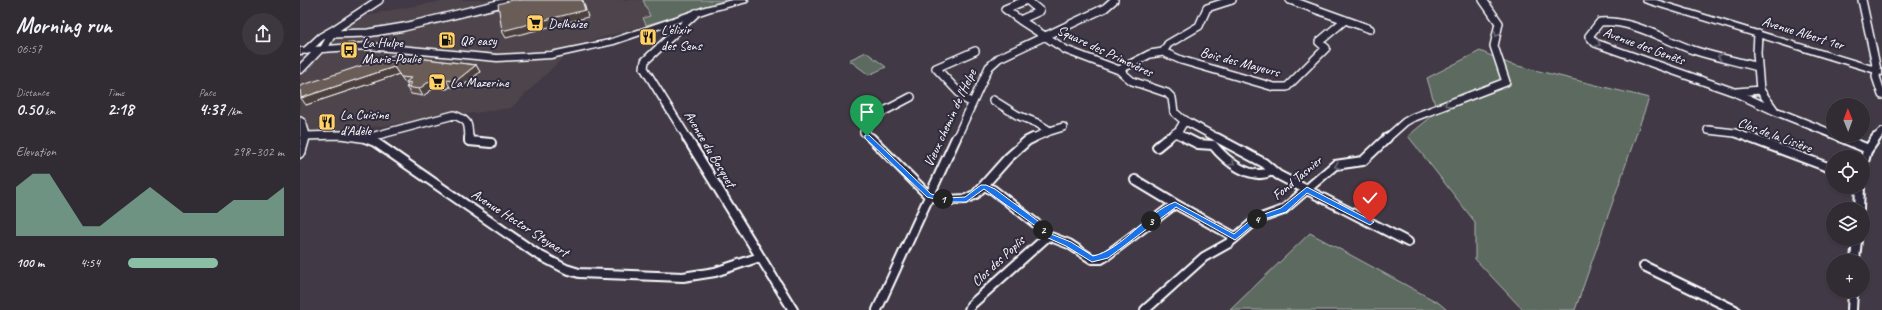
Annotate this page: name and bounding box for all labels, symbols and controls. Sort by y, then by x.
text: Morning run [16,12,112,40]
button: share [242,13,284,55]
supermarket icon: Delhaize [525,13,545,33]
street label: Avenue Albert 1er [1760,13,1848,54]
place label: Delhaize [548,15,588,32]
place label: L'elixir des Sens [661,21,703,54]
street label: Square des Primevères [1054,21,1157,81]
street label: Avenue des Genêts [1601,23,1688,69]
restaurant icon: L'elixir des Sens [638,27,658,47]
one-way arrow [1494,29,1502,37]
fuel station icon: Q8 easy [437,30,457,50]
place label: Q8 easy [460,32,498,49]
place label: La Hulpe Marie-Poulie [362,34,422,67]
one-way arrow [1594,39,1602,47]
bus stop icon: La Hulpe Marie-Poulie [339,40,359,60]
text: 06:57 [16,41,42,57]
street label: Bois des Mayeurs [1198,43,1283,81]
one-way arrow [1717,54,1723,62]
street label: Vieux chemin de l'Helpe [920,65,981,169]
supermarket icon: La Mazerine [427,72,447,92]
place label: La Mazerine [450,74,510,91]
text: Distance [16,85,49,99]
text: Time [107,85,124,99]
text: Pace [199,85,216,99]
pin [850,95,884,136]
north arrow [1826,98,1870,142]
map controls [1826,98,1870,298]
text: 0.50 [16,99,42,120]
text: 2:18 [107,99,134,120]
text: 4:37 [199,99,225,120]
one-way arrow [1443,100,1450,108]
icon: arrive [856,101,878,123]
text: km [42,104,55,118]
text: /km [225,104,242,118]
place label: La Cuisine d'Adèle [340,106,390,139]
street label: Avenue du Bosquet [680,108,741,192]
restaurant icon: La Cuisine d'Adèle [317,112,337,132]
street label: Clos de la Lisière [1736,114,1816,157]
text: Elevation [16,144,56,160]
text: 298–302 m [233,144,284,160]
button: locate [1826,150,1870,194]
street label: Fond Tasnier [1269,152,1326,204]
one-way arrow [1228,158,1235,165]
one-way arrow [1334,161,1341,169]
pin [1353,181,1387,222]
street label: Avenue Hector Steyaert [468,185,574,262]
icon: check [1359,187,1381,209]
pin: 1 [933,189,953,209]
text: 1 [941,192,945,206]
button: layers [1826,202,1870,246]
pin: 4 [1247,209,1267,229]
pin: 3 [1141,211,1161,231]
text: 4 [1255,212,1259,226]
text: 3 [1149,214,1153,228]
pin: 2 [1033,220,1053,240]
text: 2 [1041,223,1045,237]
street label: Clos des Poplis [968,231,1029,290]
button: + [1826,254,1870,298]
text: 100 m [16,255,44,271]
text: 4:54 [80,255,100,271]

